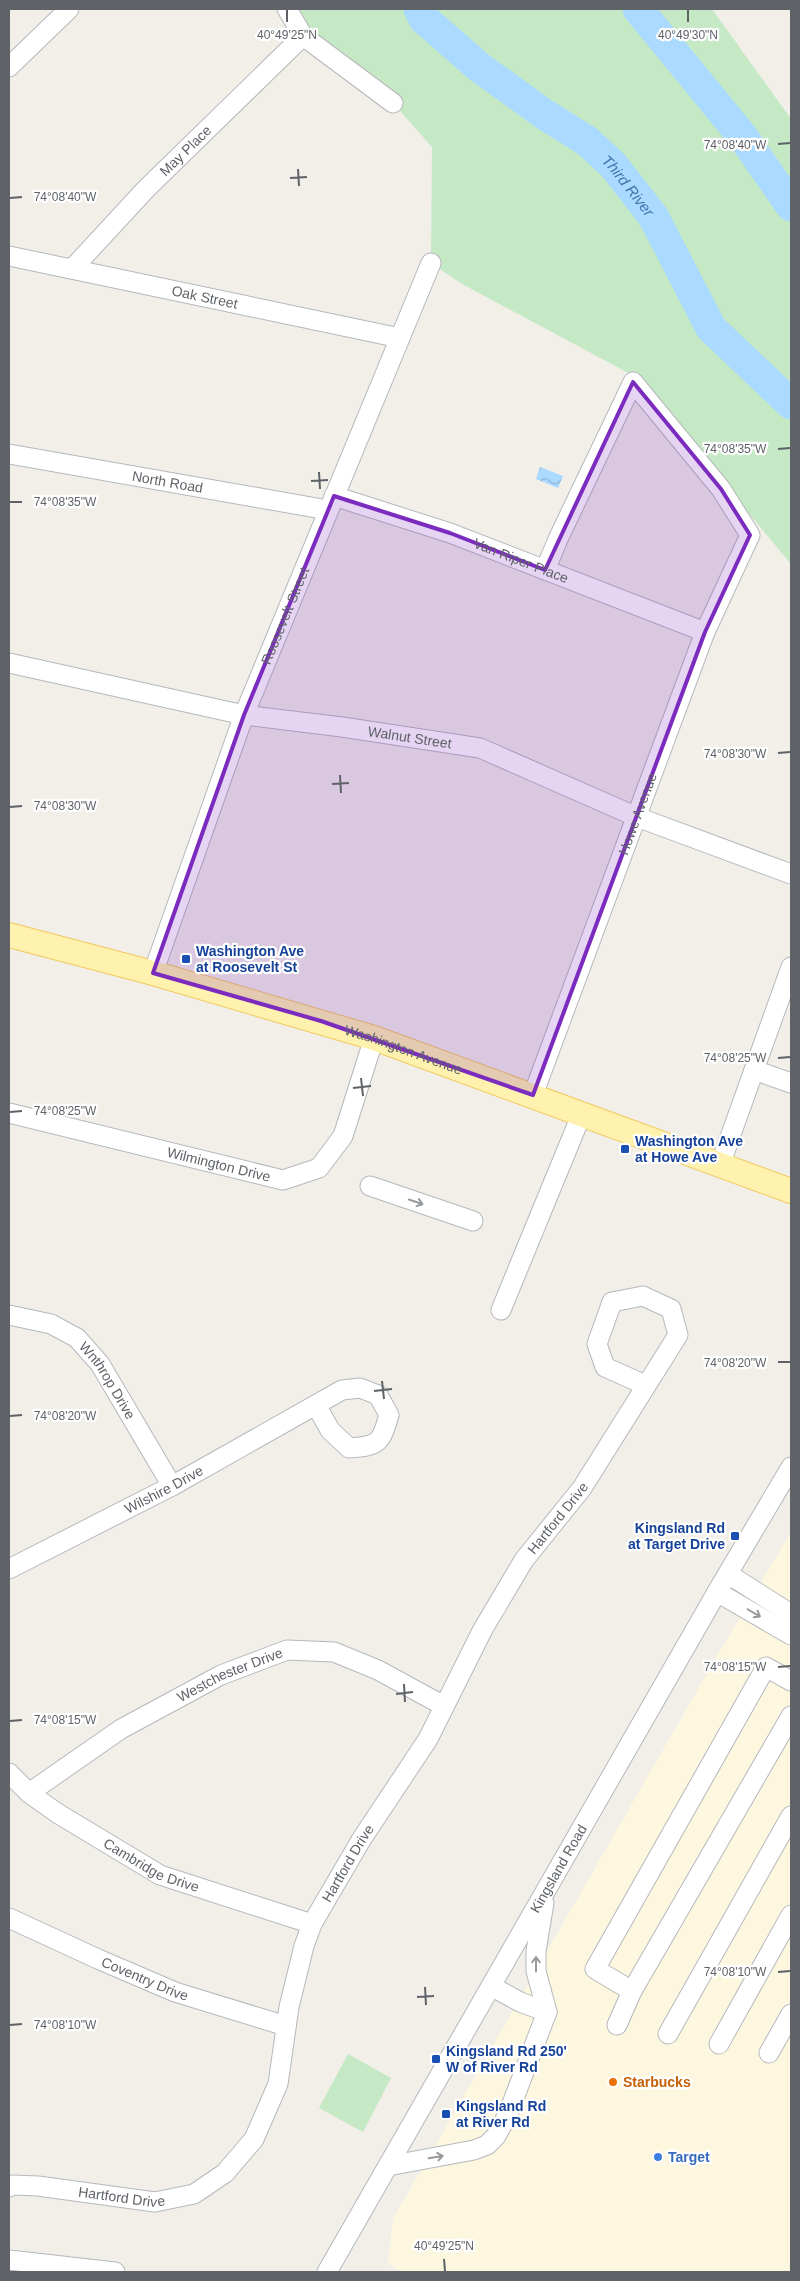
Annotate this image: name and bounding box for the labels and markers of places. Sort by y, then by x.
place label: Washington Ave at Roosevelt St [196,943,304,975]
marker: Washington Ave at Roosevelt St [180,953,192,965]
place label: Washington Ave at Howe Ave [635,1133,743,1165]
marker: Washington Ave at Howe Ave [619,1143,631,1155]
place label: Kingsland Rd at Target Drive [628,1520,725,1552]
marker: Kingsland Rd at Target Drive [729,1530,741,1542]
place label: Kingsland Rd 250' W of River Rd [446,2043,567,2075]
marker: Kingsland Rd 250' W of River Rd [430,2053,442,2065]
place label: Starbucks [623,2074,691,2090]
marker: Starbucks [607,2076,619,2088]
place label: Kingsland Rd at River Rd [456,2098,546,2130]
marker: Kingsland Rd at River Rd [440,2108,452,2120]
place label: Target [668,2149,710,2165]
marker: Target [652,2151,664,2163]

